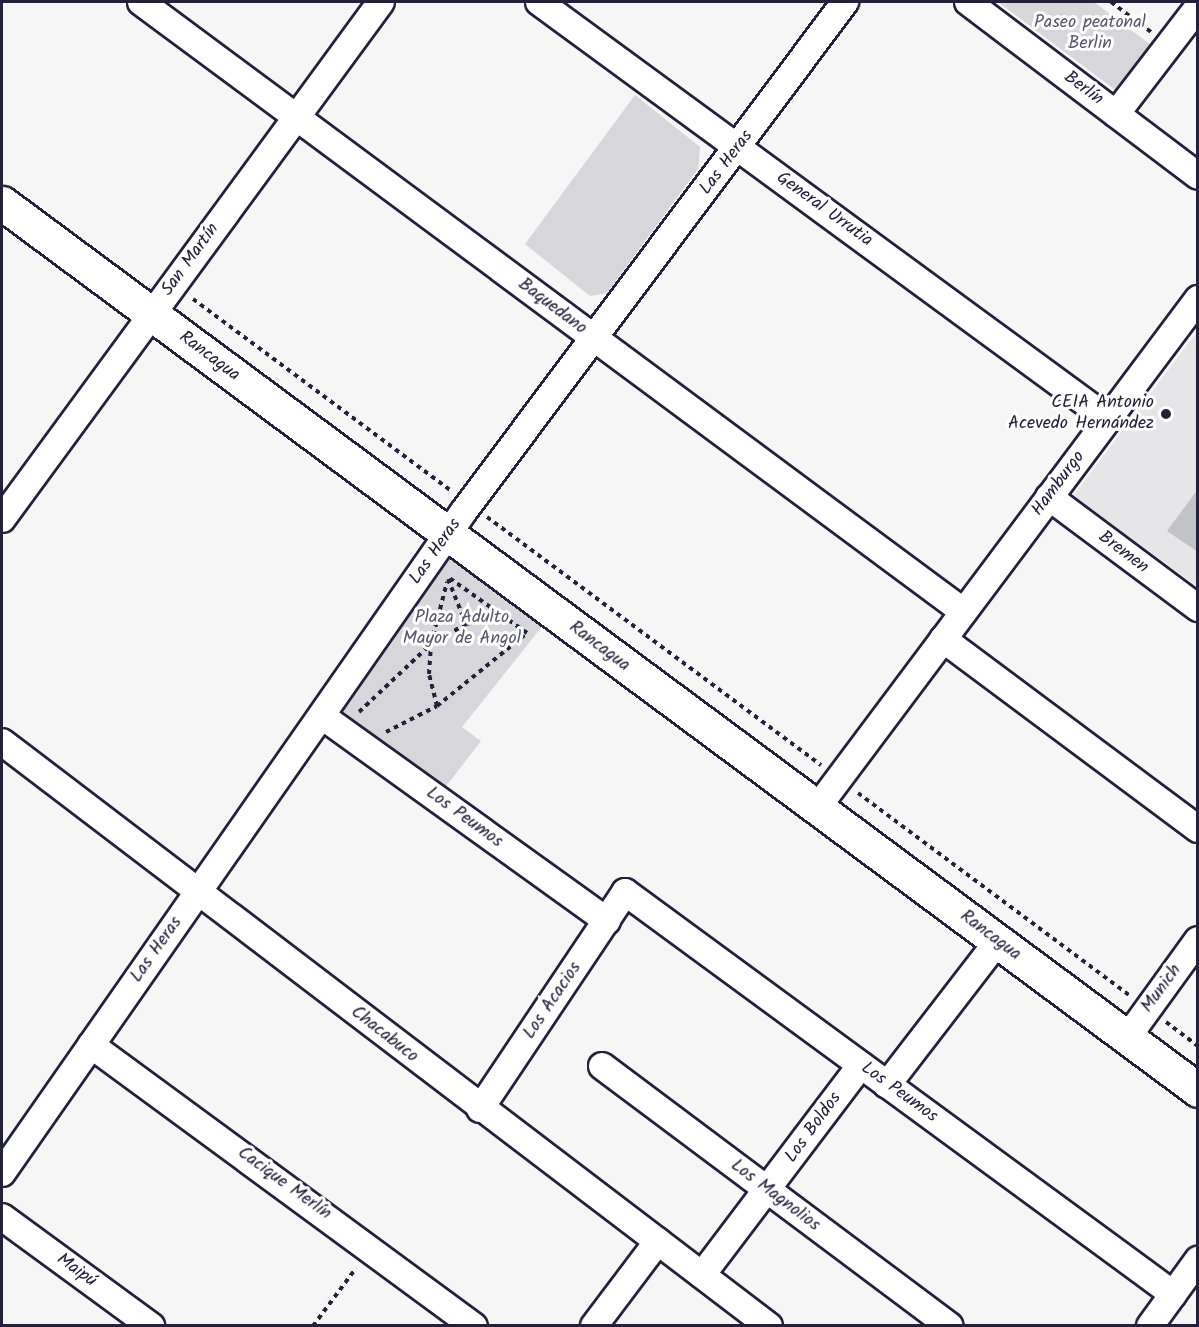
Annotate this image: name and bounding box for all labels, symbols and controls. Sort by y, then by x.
park label: Paseo peatonal Berlin [1034,13,1146,56]
street label: Berlín [1059,67,1107,111]
street label: Las Heras [696,126,758,200]
street label: General Urrutia [772,168,876,252]
street label: San Martín [157,220,225,300]
street label: Baquedano [513,274,591,340]
street label: Rancagua [174,327,244,387]
place label: CEIA Antonio Acevedo Hernández [1008,393,1154,436]
marker: CEIA Antonio Acevedo Hernández [1159,407,1173,421]
street label: Hamburgo [1028,447,1090,521]
street label: Las Heras [406,515,466,589]
street label: Bremen [1094,527,1152,579]
park label: Plaza Adulto Mayor de Angol [403,608,521,650]
street label: Rancagua [564,617,634,677]
street label: Los Peumos [421,783,507,853]
street label: Rancagua [955,906,1025,966]
street label: Las Heras [127,913,187,987]
street label: Los Acacios [519,958,587,1044]
street label: Munich [1137,961,1187,1017]
street label: Chacabuco [346,1002,422,1068]
street label: Los Peumos [856,1058,942,1128]
street label: Los Boldos [781,1089,847,1167]
street label: Cacique Merlín [233,1143,335,1225]
street label: Los Magnolios [726,1155,824,1237]
street label: Maipú [52,1249,100,1293]

